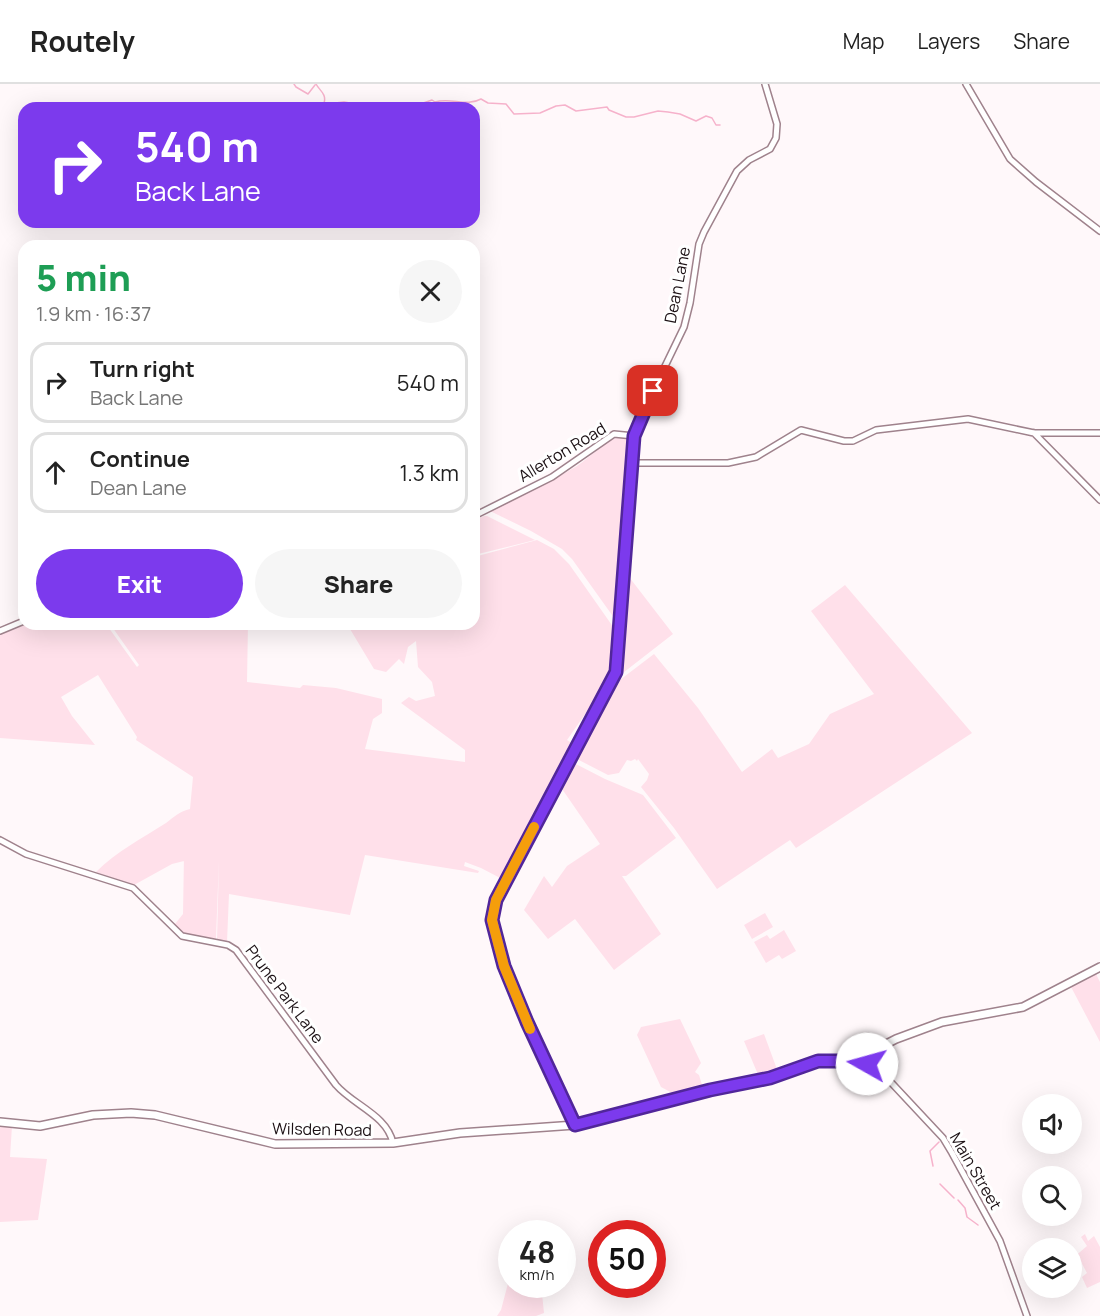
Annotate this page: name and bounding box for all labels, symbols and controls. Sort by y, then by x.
text: Routely [30,22,135,60]
text: Map [843,27,884,55]
text: Layers [917,27,980,55]
text: Share [1013,27,1070,55]
text: 540 m [135,117,259,175]
icon: right [36,126,114,204]
text: Back Lane [135,172,261,209]
street label: Dean Lane [659,245,695,325]
text: 5 min [36,253,131,302]
button: close [399,260,462,323]
text: 1.9 km · 16:37 [36,300,151,327]
text: Turn right [90,354,195,384]
pin [627,365,678,416]
icon: right [39,366,72,399]
text: 540 m [397,368,459,398]
icon: arrive [636,374,669,407]
text: Back Lane [90,384,183,411]
street label: Allerton Road [514,417,610,487]
text: Continue [90,444,190,474]
icon: ahead [39,456,72,489]
text: 1.3 km [400,458,459,488]
text: Dean Lane [90,474,187,501]
button: Exit [36,549,243,618]
button: Share [255,549,462,618]
street label: Prune Park Lane [241,940,329,1048]
position arrow [835,1032,899,1096]
map controls [1022,1094,1082,1298]
button: sound [1022,1094,1082,1154]
street label: Wilsden Road [272,1117,372,1141]
street label: Main Street [945,1128,1007,1214]
button: search [1022,1166,1082,1226]
speed limit sign: 50 [588,1220,666,1298]
text: 48 [519,1231,555,1272]
button: layers [1022,1238,1082,1298]
text: km/h [520,1264,554,1285]

